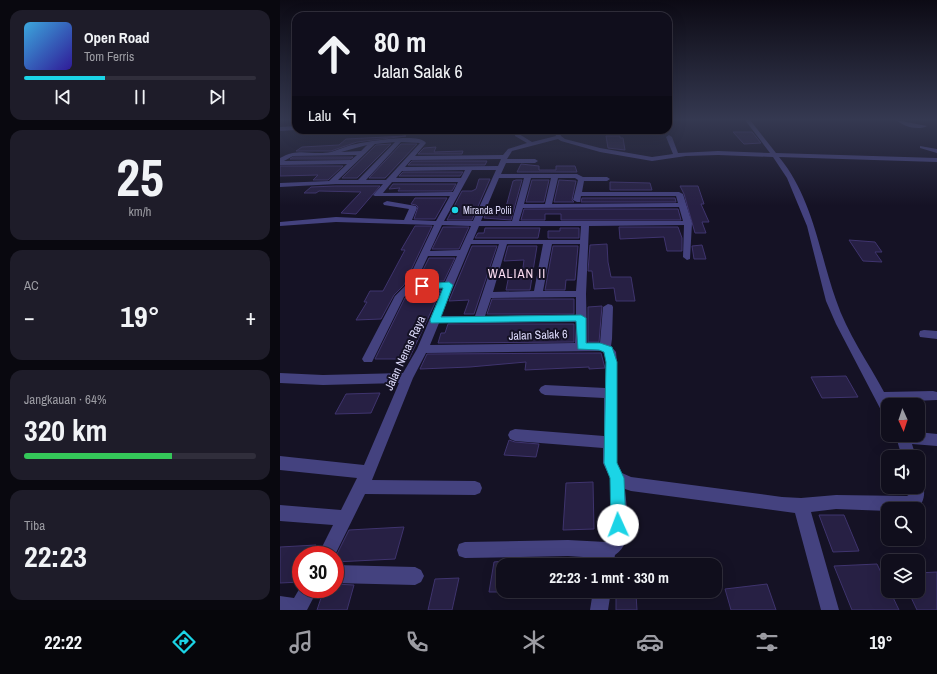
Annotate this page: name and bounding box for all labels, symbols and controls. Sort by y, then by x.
text: 80 m [374,23,426,61]
text: Open Road [84,27,150,48]
icon: ahead [308,28,360,80]
text: Tom Ferris [84,48,134,65]
text: Jalan Salak 6 [374,59,463,84]
icon: previous [52,86,74,108]
icon: pause [129,86,151,108]
icon: next [206,86,228,108]
icon: left [339,104,361,126]
text: Lalu [308,105,331,126]
text: 25 [116,142,164,212]
text: km/h [128,203,152,220]
place label: Miranda Polii [463,204,512,217]
marker: Miranda Polii [450,205,460,215]
district label: WALIAN II [488,265,546,282]
pin [405,269,439,303]
icon: arrive [411,275,433,297]
text: AC [24,277,39,294]
text: 19° [120,296,160,336]
text: − [24,302,35,332]
text: + [245,302,256,332]
street label: Jalan Nenas Raya [381,313,429,393]
street label: Jalan Salak 6 [508,326,568,344]
text: Jangkauan · 64% [24,391,106,408]
north arrow [881,398,925,442]
map controls [881,398,925,598]
text: 320 km [24,410,107,450]
button: sound [881,450,925,494]
button: search [881,502,925,546]
position arrow [597,504,639,546]
text: Tiba [24,517,45,534]
text: 22:23 [24,536,87,576]
speed limit sign: 30 [292,546,344,598]
button: layers [881,554,925,598]
text: 22:23 · 1 mnt · 330 m [549,567,669,588]
icon: directions [170,628,198,656]
icon: music [287,628,315,656]
icon: phone [403,628,431,656]
icon: climate [520,628,548,656]
icon: car [636,628,664,656]
icon: filters [753,628,781,656]
text: 22:22 [44,630,82,655]
text: 19° [869,630,893,655]

